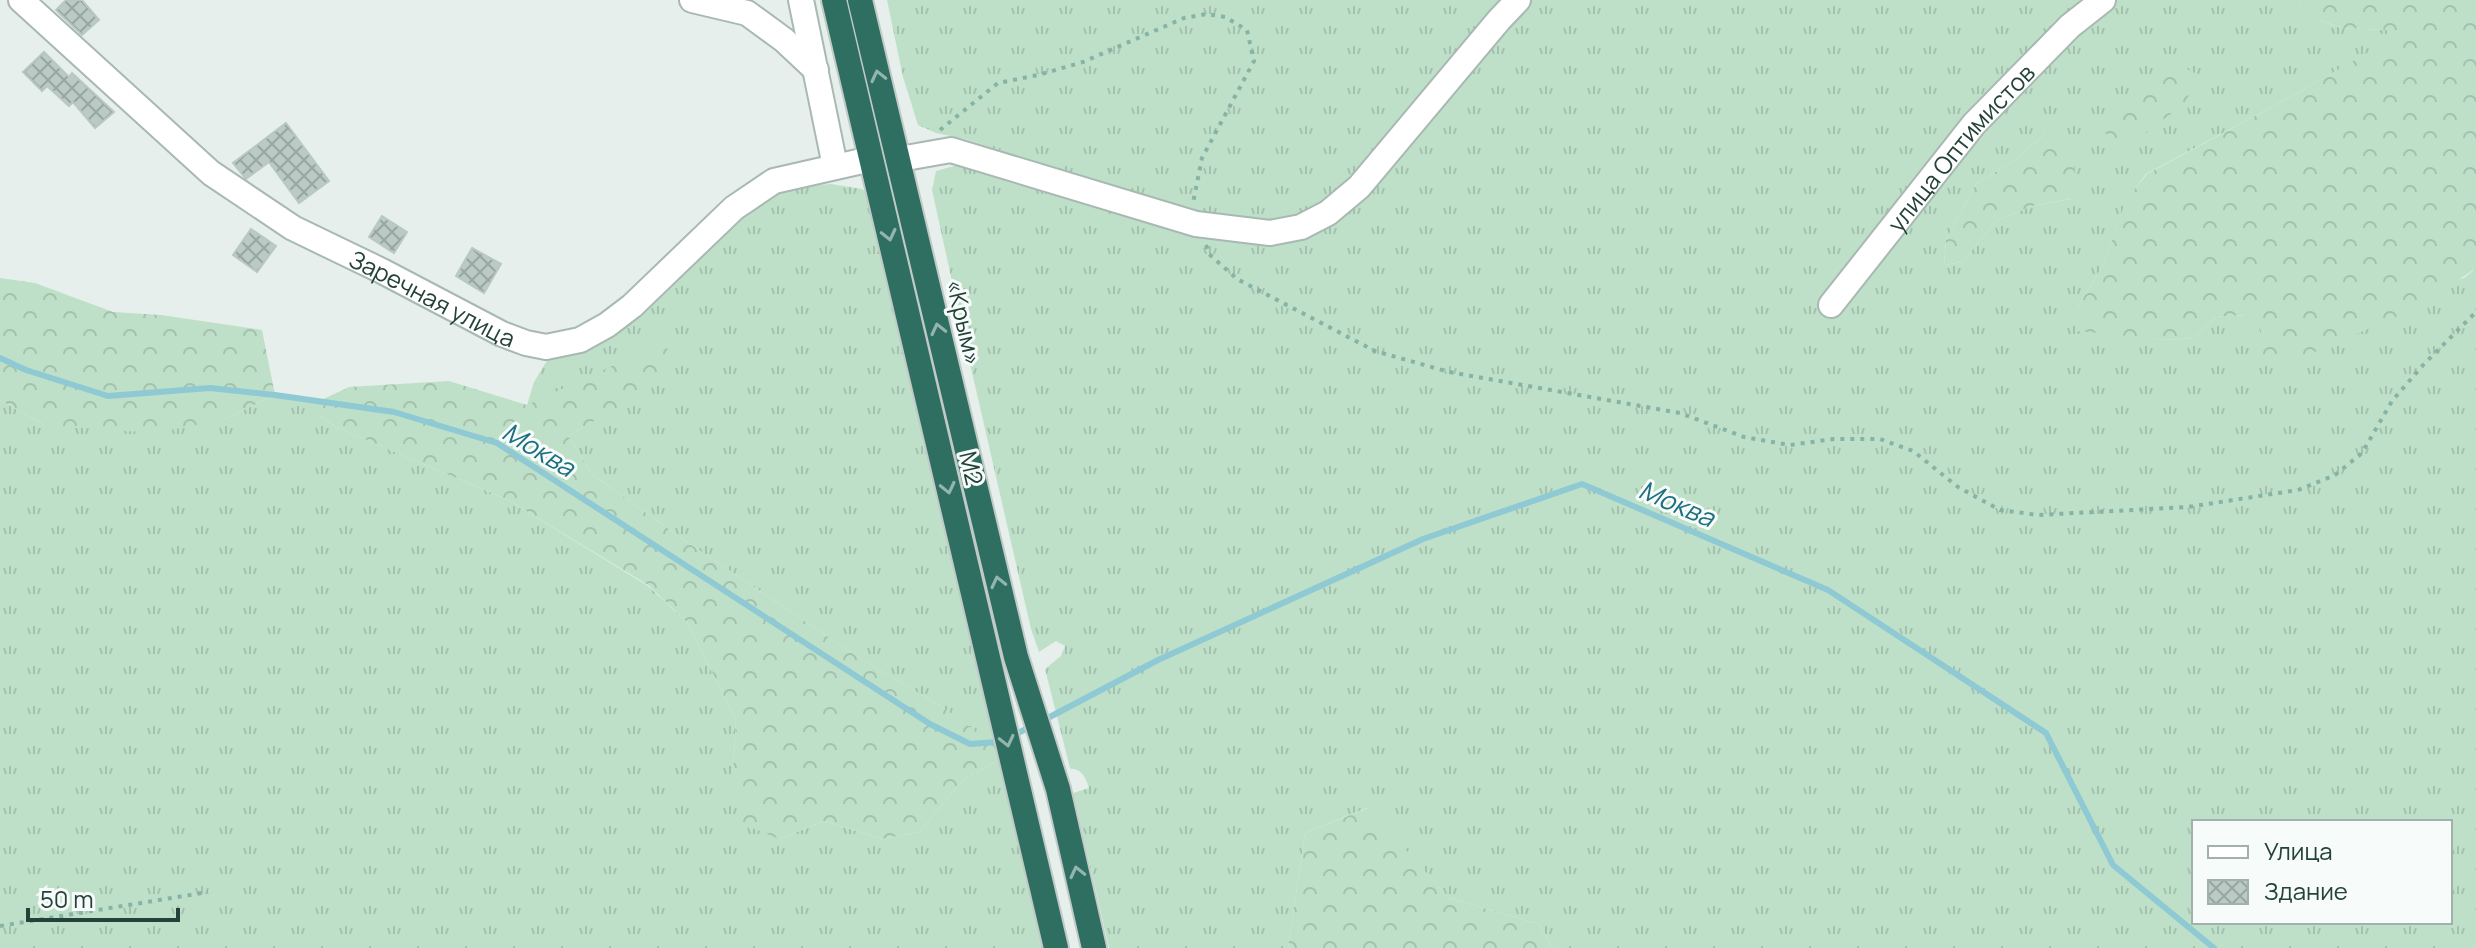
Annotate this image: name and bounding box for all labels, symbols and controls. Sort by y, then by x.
street label: улица Оптимистов [1879,56,2041,238]
one-way arrow [870,69,887,83]
one-way arrow [880,227,897,241]
street label: Заречная улица [344,241,520,354]
street label: «Крым» [939,276,991,368]
one-way arrow [930,322,947,336]
water label: Моква [496,413,583,485]
street label: М2 [952,448,992,488]
water label: Моква [1634,471,1722,536]
one-way arrow [938,480,955,494]
one-way arrow [990,575,1007,589]
one-way arrow [998,734,1015,747]
legend [2192,820,2452,924]
text: Улица [2264,834,2333,867]
one-way arrow [1069,866,1086,879]
scale bar [28,872,178,922]
text: Здание [2264,874,2348,907]
text: 50 m [40,882,94,915]

